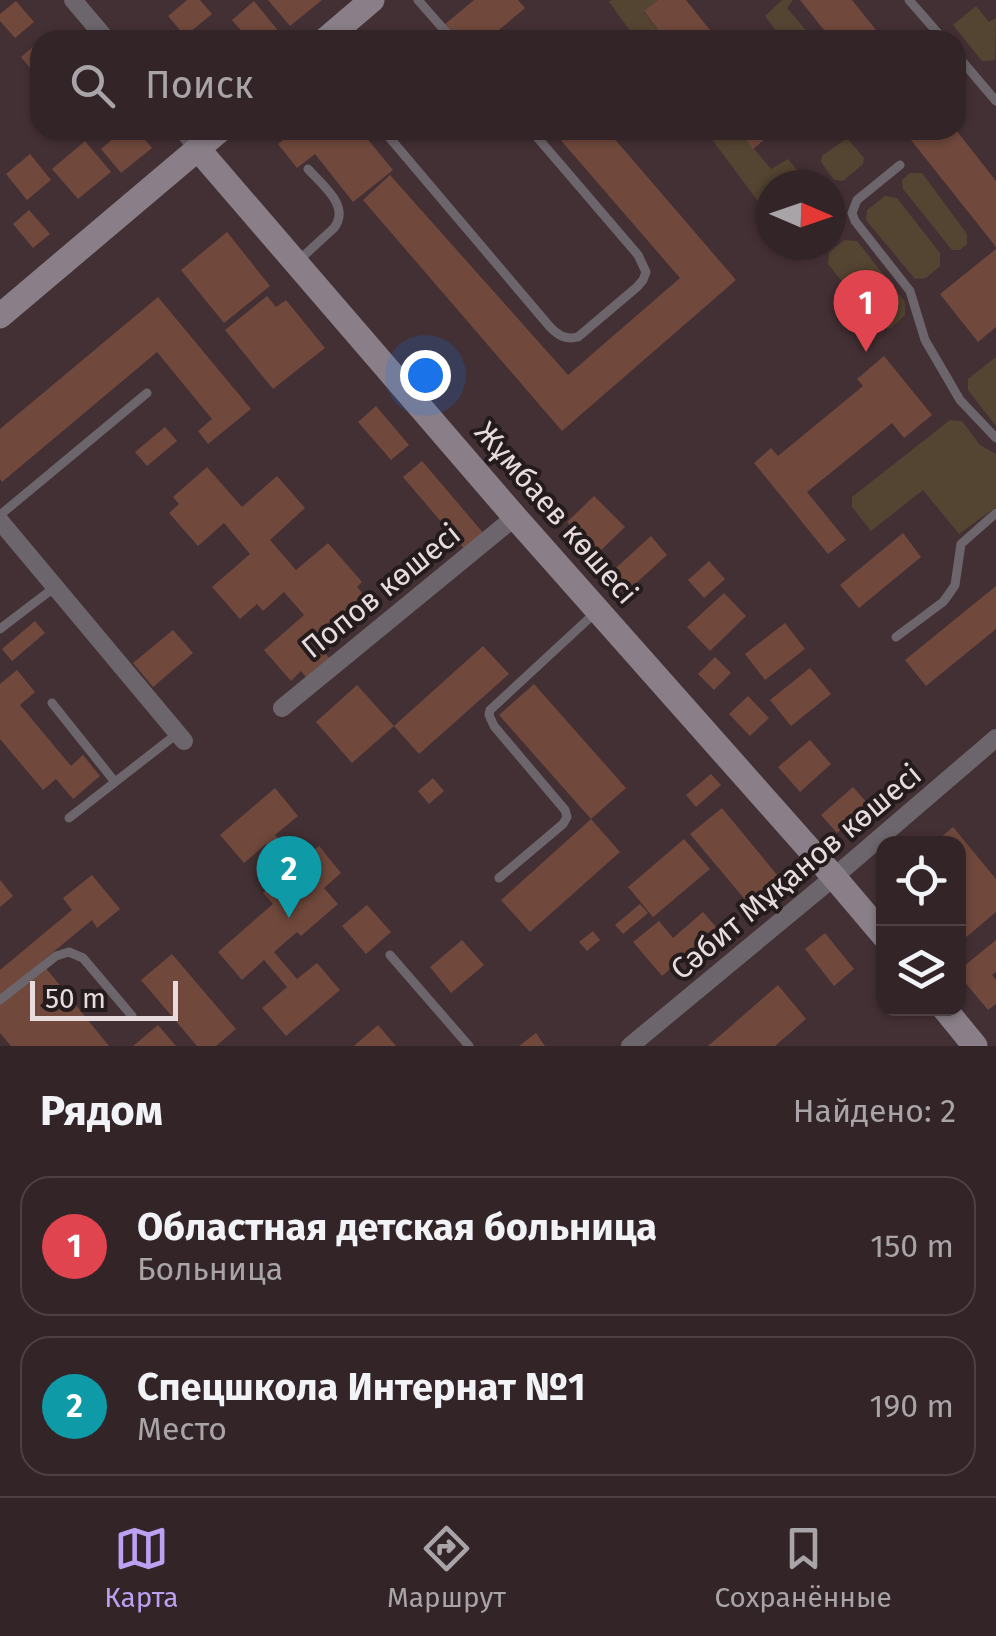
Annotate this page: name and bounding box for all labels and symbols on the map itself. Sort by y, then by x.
north arrow [756,170,846,260]
pin: 1 [834,270,898,352]
your location [400,350,451,401]
street label: Жұмбаев көшесі [467,415,645,611]
street label: Попов көшесі [294,516,468,666]
street label: Сәбит Мұқанов көшесі [663,757,929,987]
pin: 2 [256,836,322,918]
scale bar [30,976,178,1020]

